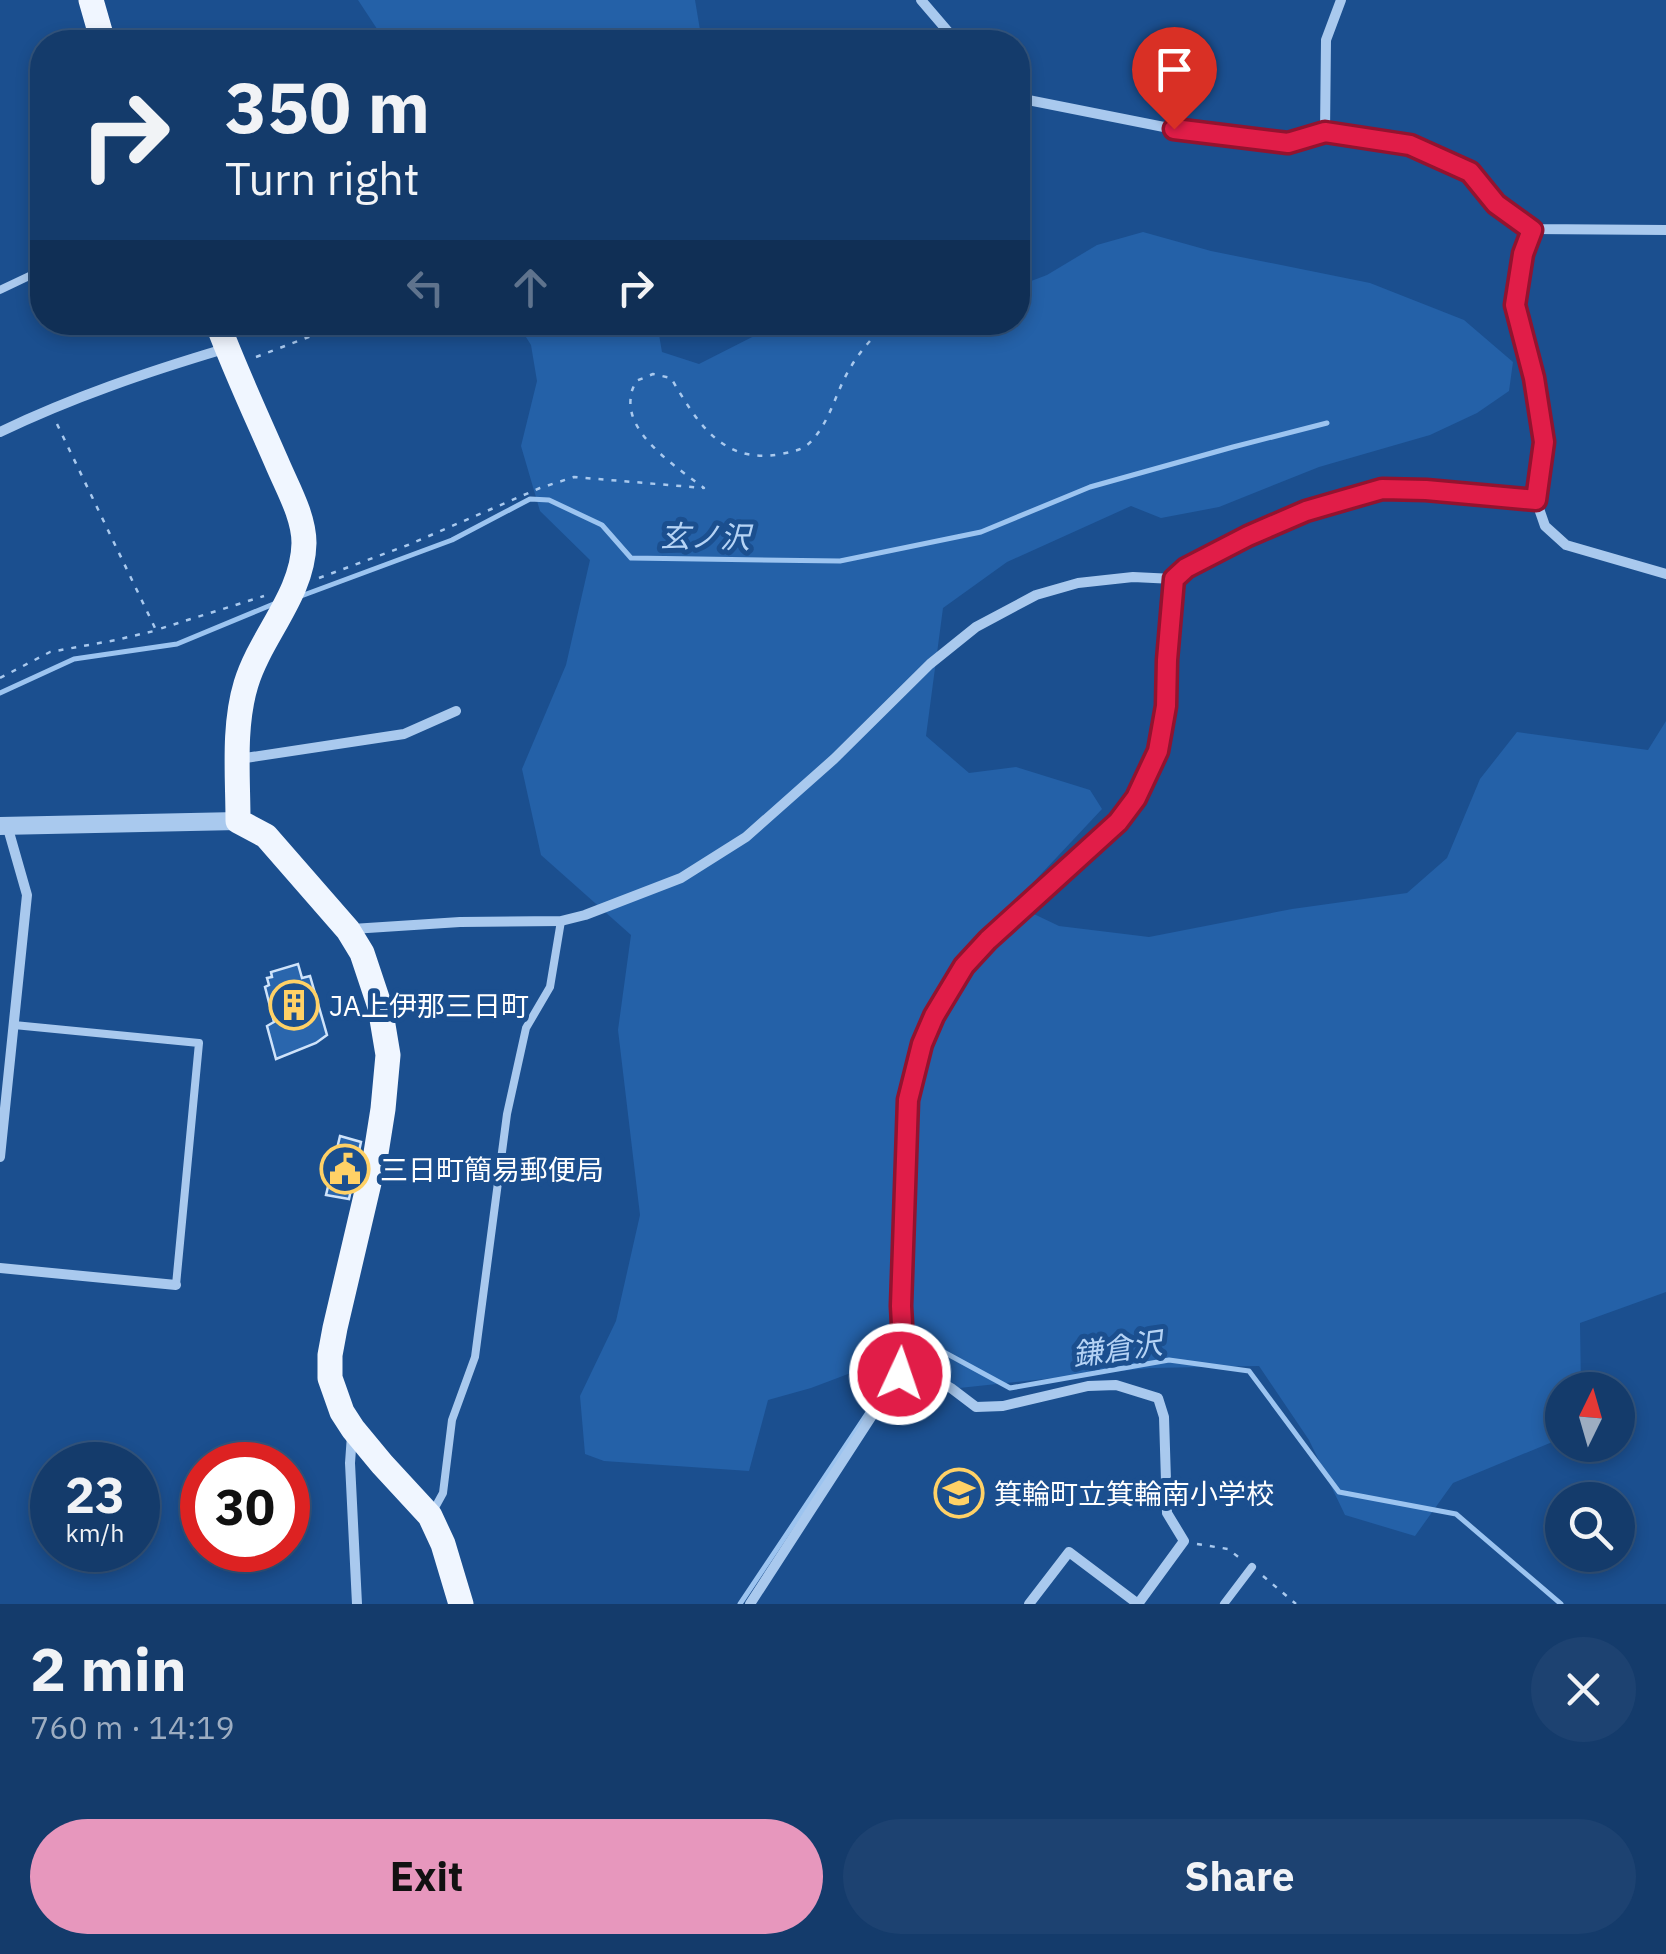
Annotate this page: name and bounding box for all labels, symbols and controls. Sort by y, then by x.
pin [1132,27,1217,130]
icon: arrive [1147,42,1202,97]
text: 350 m [225,61,430,152]
icon: right [60,70,190,200]
text: Turn right [225,149,420,207]
icon: left [398,260,453,315]
icon: ahead [503,260,558,315]
icon: right [608,260,663,315]
water label: 玄ノ沢 [660,516,754,556]
building icon: JA上伊那三日町 [268,979,320,1031]
place label: JA上伊那三日町 [329,987,529,1024]
public building icon: 三日町簡易郵便局 [319,1143,371,1195]
place label: 三日町簡易郵便局 [380,1151,604,1188]
position arrow [848,1322,952,1426]
water label: 鎌倉沢 [1070,1322,1168,1374]
north arrow [1545,1372,1635,1462]
map controls [1545,1372,1635,1572]
speed limit sign: 30 [180,1442,310,1572]
text: 23 [65,1462,125,1527]
school or university icon: 箕輪町立箕輪南小学校 [933,1467,985,1519]
place label: 箕輪町立箕輪南小学校 [994,1475,1274,1512]
button: search [1545,1482,1635,1572]
text: km/h [66,1516,124,1549]
text: 2 min [30,1629,187,1708]
button: close [1531,1637,1636,1742]
text: 760 m · 14:19 [30,1706,235,1748]
button: Exit [30,1819,823,1934]
button: Share [843,1819,1636,1934]

